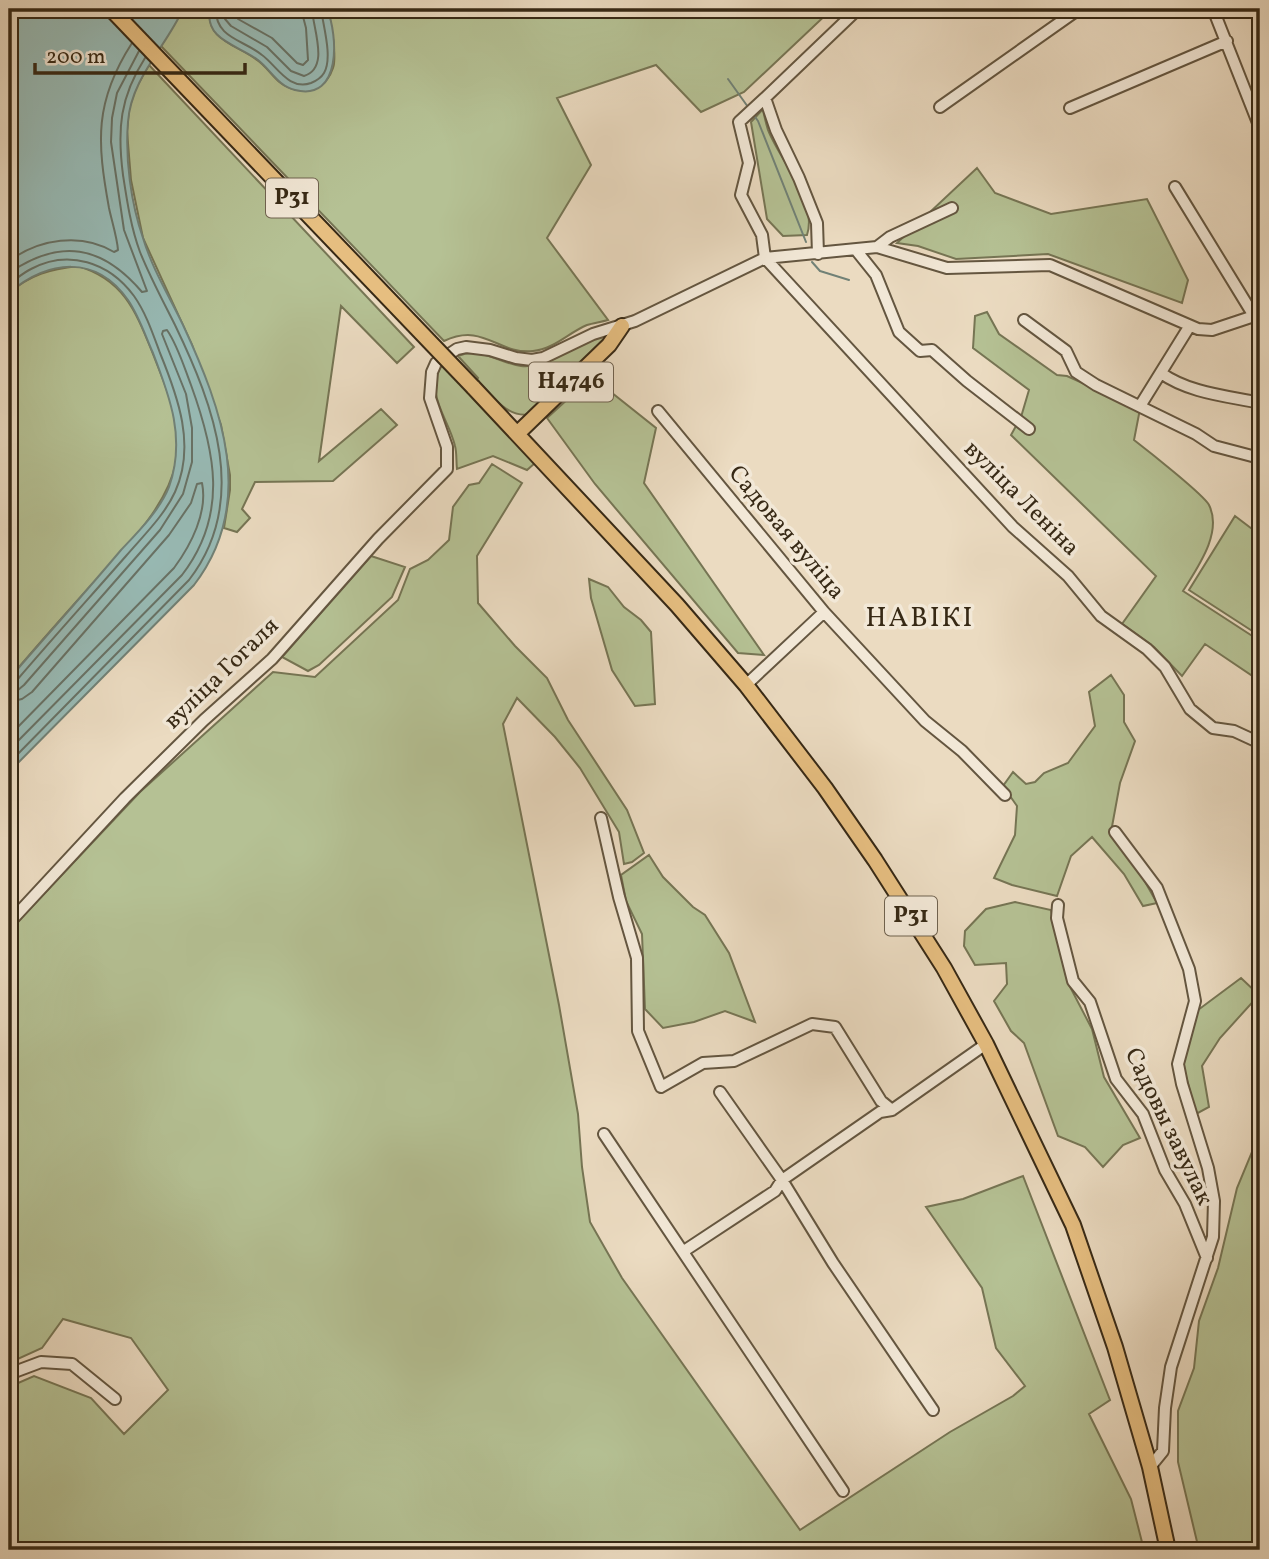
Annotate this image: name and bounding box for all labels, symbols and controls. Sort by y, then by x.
scale bar [35,32,245,76]
text: 200 m [46,43,106,72]
road number: Р31 [266,178,318,218]
road number: Н4746 [529,362,613,402]
street label: вуліца Леніна [955,433,1087,565]
street label: Садовая вуліца [720,458,852,608]
district label: НАВІКІ [865,599,975,638]
street label: вуліца Гогаля [157,610,287,738]
road number: Р31 [885,897,937,936]
street label: Садовы завулак [1115,1042,1221,1212]

